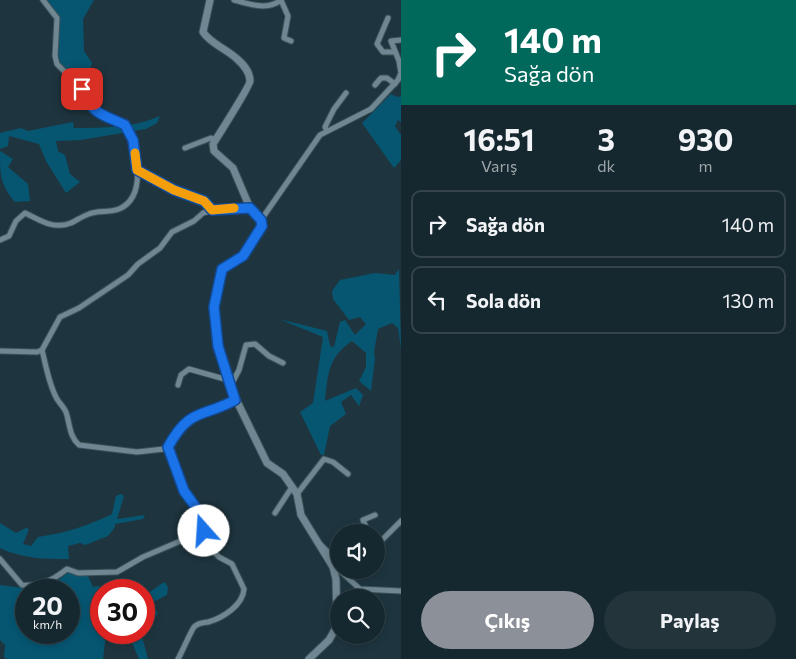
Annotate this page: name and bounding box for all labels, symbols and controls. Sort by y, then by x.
text: 140 m [504,17,602,60]
icon: right [421,20,486,85]
text: Sağa dön [504,60,594,87]
pin [61,68,103,110]
icon: arrive [68,75,96,103]
text: 16:51 [464,120,535,157]
text: 3 [597,120,615,157]
text: 930 [678,120,733,157]
text: Varış [481,156,517,175]
text: dk [597,156,615,175]
text: m [699,156,713,175]
icon: right [423,210,451,238]
text: Sağa dön [466,213,545,236]
text: 140 m [722,213,774,236]
icon: left [423,286,451,314]
text: Sola dön [466,289,541,312]
text: 130 m [722,289,774,312]
position arrow [177,504,229,556]
map controls [330,524,385,644]
button: sound [330,524,385,579]
speed limit sign: 30 [90,579,155,644]
button: search [330,589,385,644]
text: 20 [32,590,63,620]
button: Çıkış [421,591,594,649]
button: Paylaş [604,591,776,649]
text: km/h [33,617,62,631]

